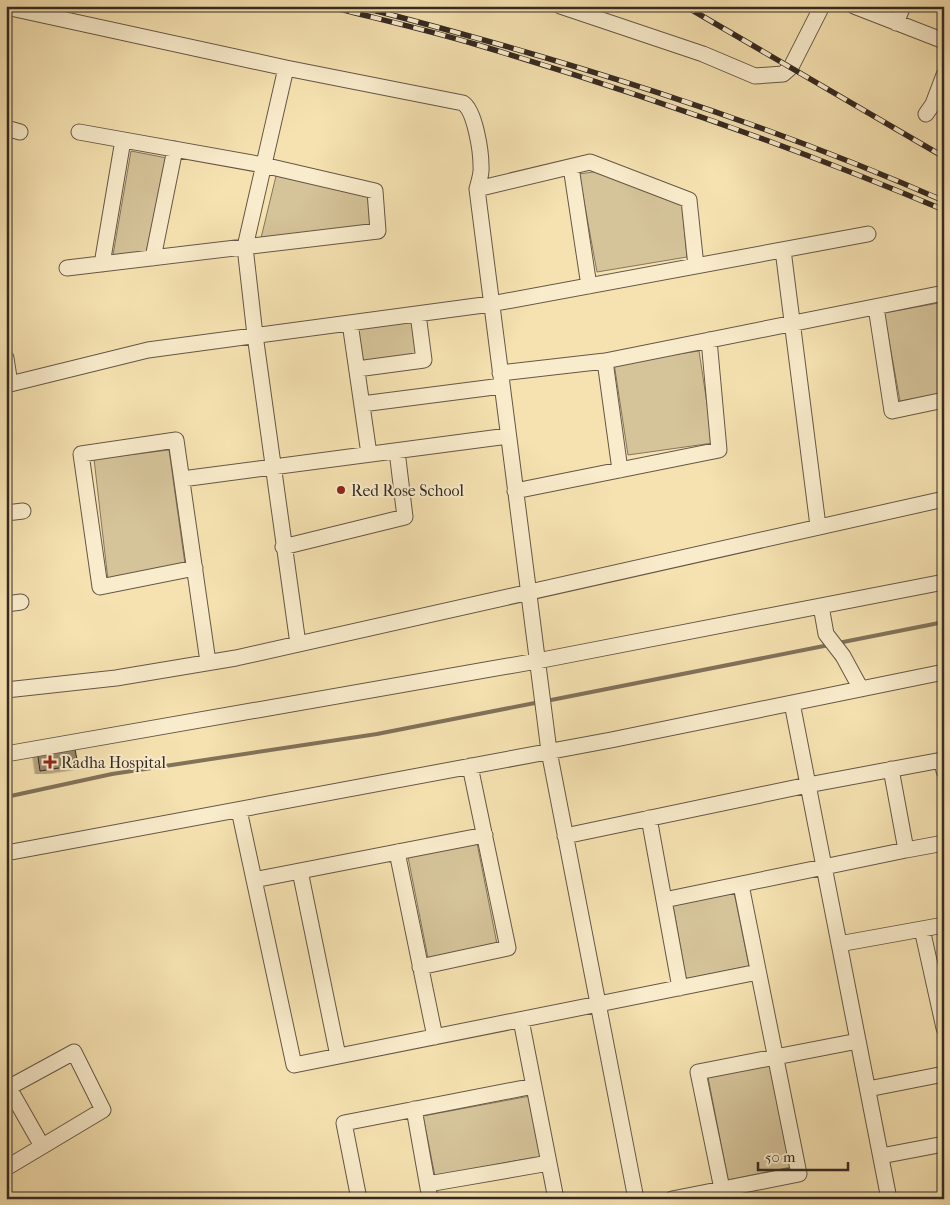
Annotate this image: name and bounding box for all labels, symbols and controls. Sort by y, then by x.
place label: Red Rose School [351,481,464,500]
marker: Red Rose School [335,484,347,496]
place label: Radha Hospital [61,753,167,772]
marker: Radha Hospital [43,755,57,769]
scale bar [758,1140,848,1172]
text: 50 m [765,1148,796,1166]

